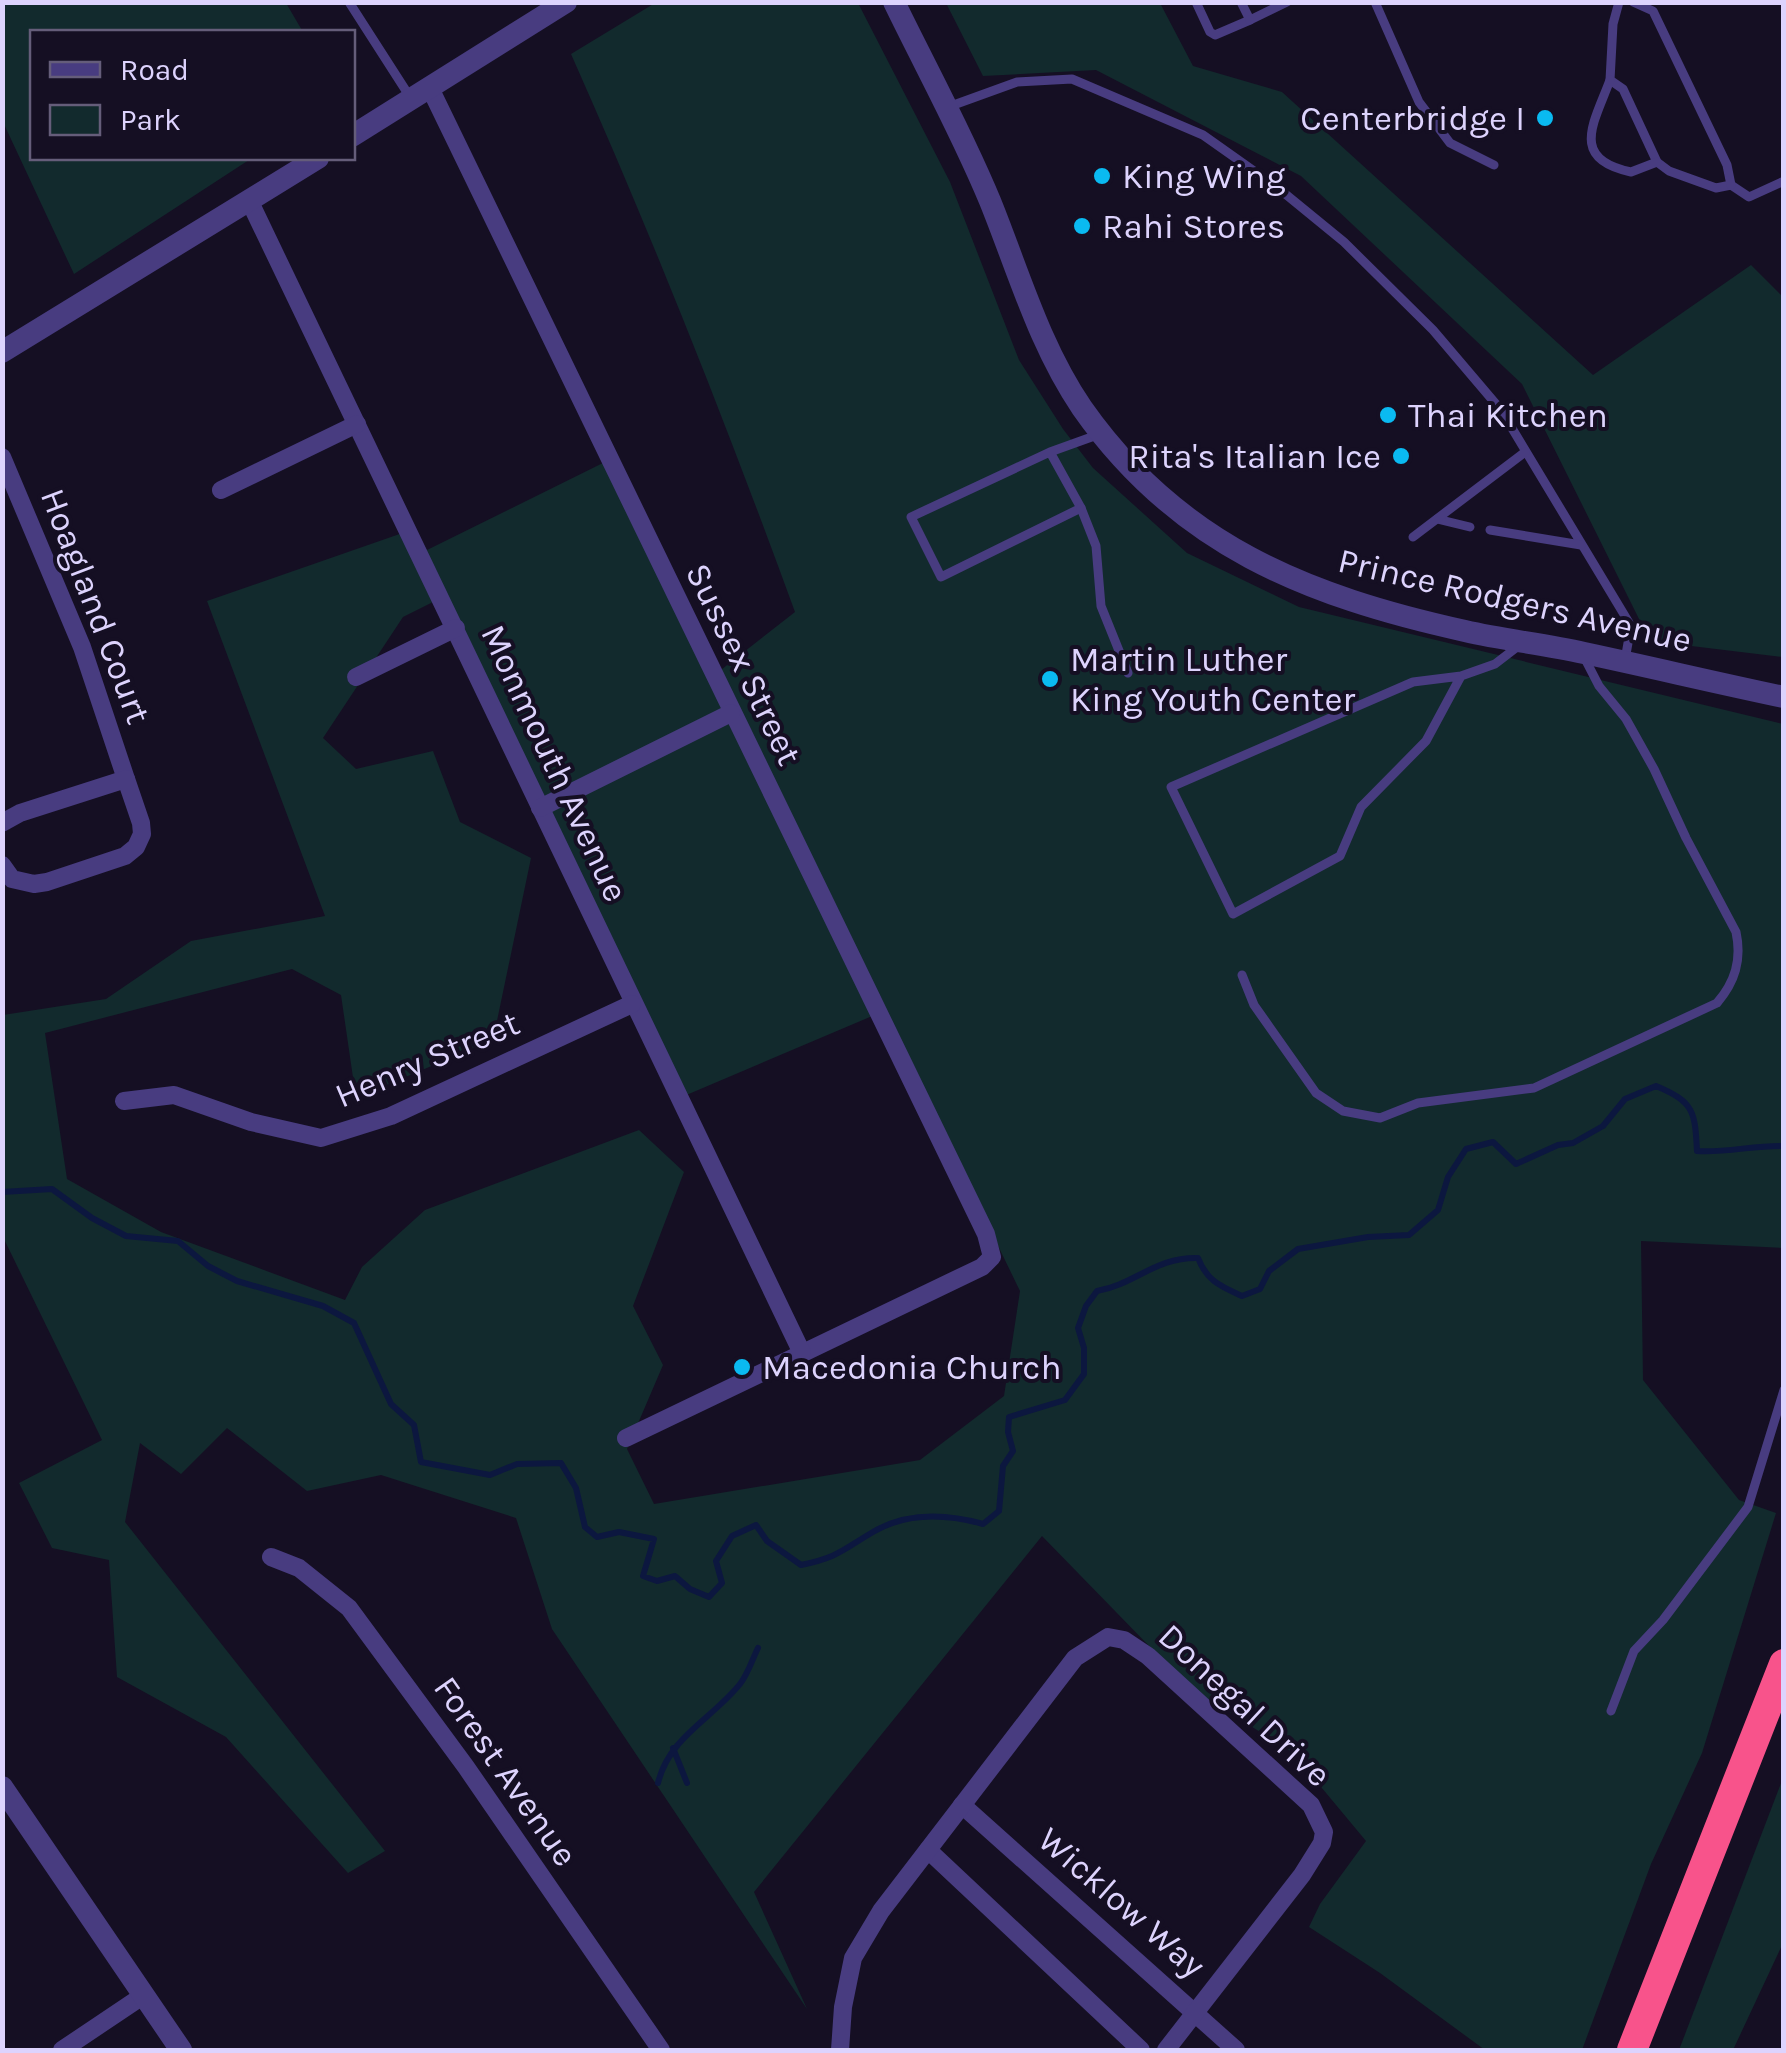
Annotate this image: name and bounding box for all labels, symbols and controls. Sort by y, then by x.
legend [30,30,355,160]
text: Road [120,52,189,88]
place label: Centerbridge I [1300,98,1525,139]
text: Park [120,102,181,138]
marker: Centerbridge I [1534,107,1556,129]
place label: King Wing [1122,156,1286,197]
marker: King Wing [1091,165,1113,187]
place label: Rahi Stores [1102,206,1285,247]
marker: Rahi Stores [1071,215,1093,237]
place label: Thai Kitchen [1408,395,1608,436]
marker: Thai Kitchen [1377,404,1399,426]
place label: Rita's Italian Ice [1128,436,1381,477]
marker: Rita's Italian Ice [1390,445,1412,467]
street label: Hoagland Court [32,483,159,729]
street label: Prince Rodgers Avenue [1334,540,1696,661]
street label: Sussex Street [677,557,810,772]
street label: Monmouth Avenue [472,618,637,908]
place label: Martin Luther King Youth Center [1070,639,1355,720]
marker: Martin Luther King Youth Center [1039,668,1061,690]
street label: Henry Street [329,1002,525,1117]
place label: Macedonia Church [762,1347,1062,1388]
marker: Macedonia Church [731,1356,753,1378]
street label: Donegal Drive [1150,1615,1339,1795]
street label: Forest Avenue [425,1669,586,1874]
street label: Wicklow Way [1030,1819,1214,1986]

